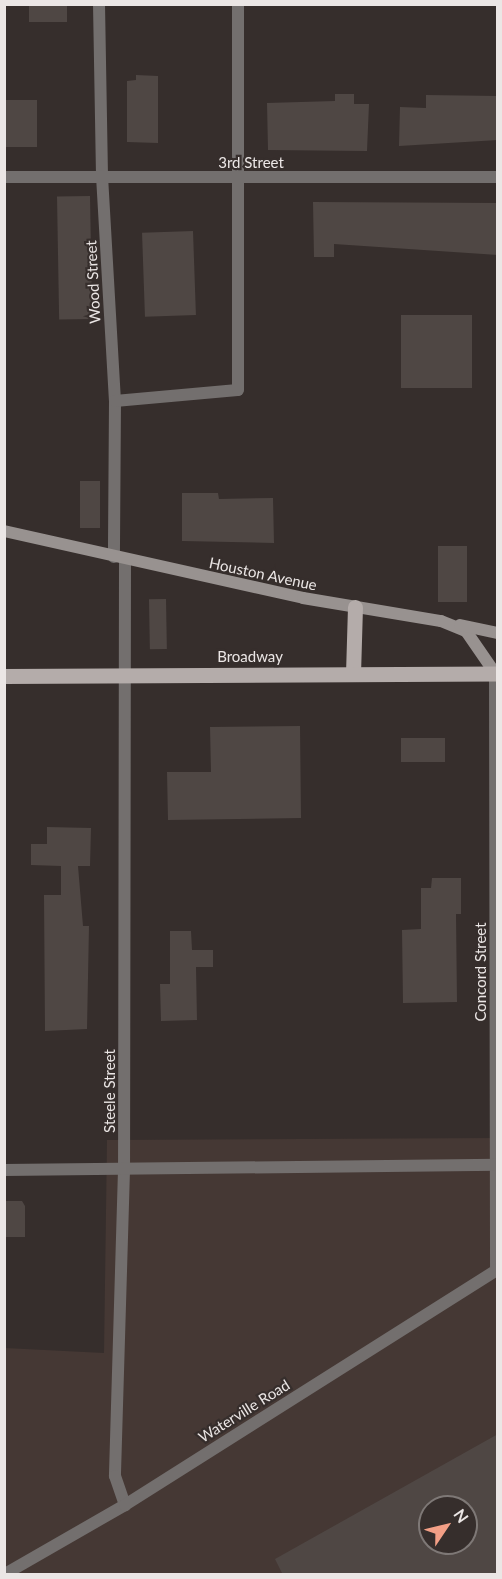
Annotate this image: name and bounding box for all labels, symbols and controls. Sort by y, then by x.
street label: 3rd Street [218,154,284,172]
street label: Wood Street [82,240,104,324]
street label: Houston Avenue [207,554,319,594]
street label: Broadway [217,648,283,666]
street label: Concord Street [472,922,490,1022]
street label: Steele Street [101,1049,119,1133]
street label: Waterville Road [195,1376,293,1446]
north arrow [418,1495,478,1555]
text: N [450,1505,473,1526]

